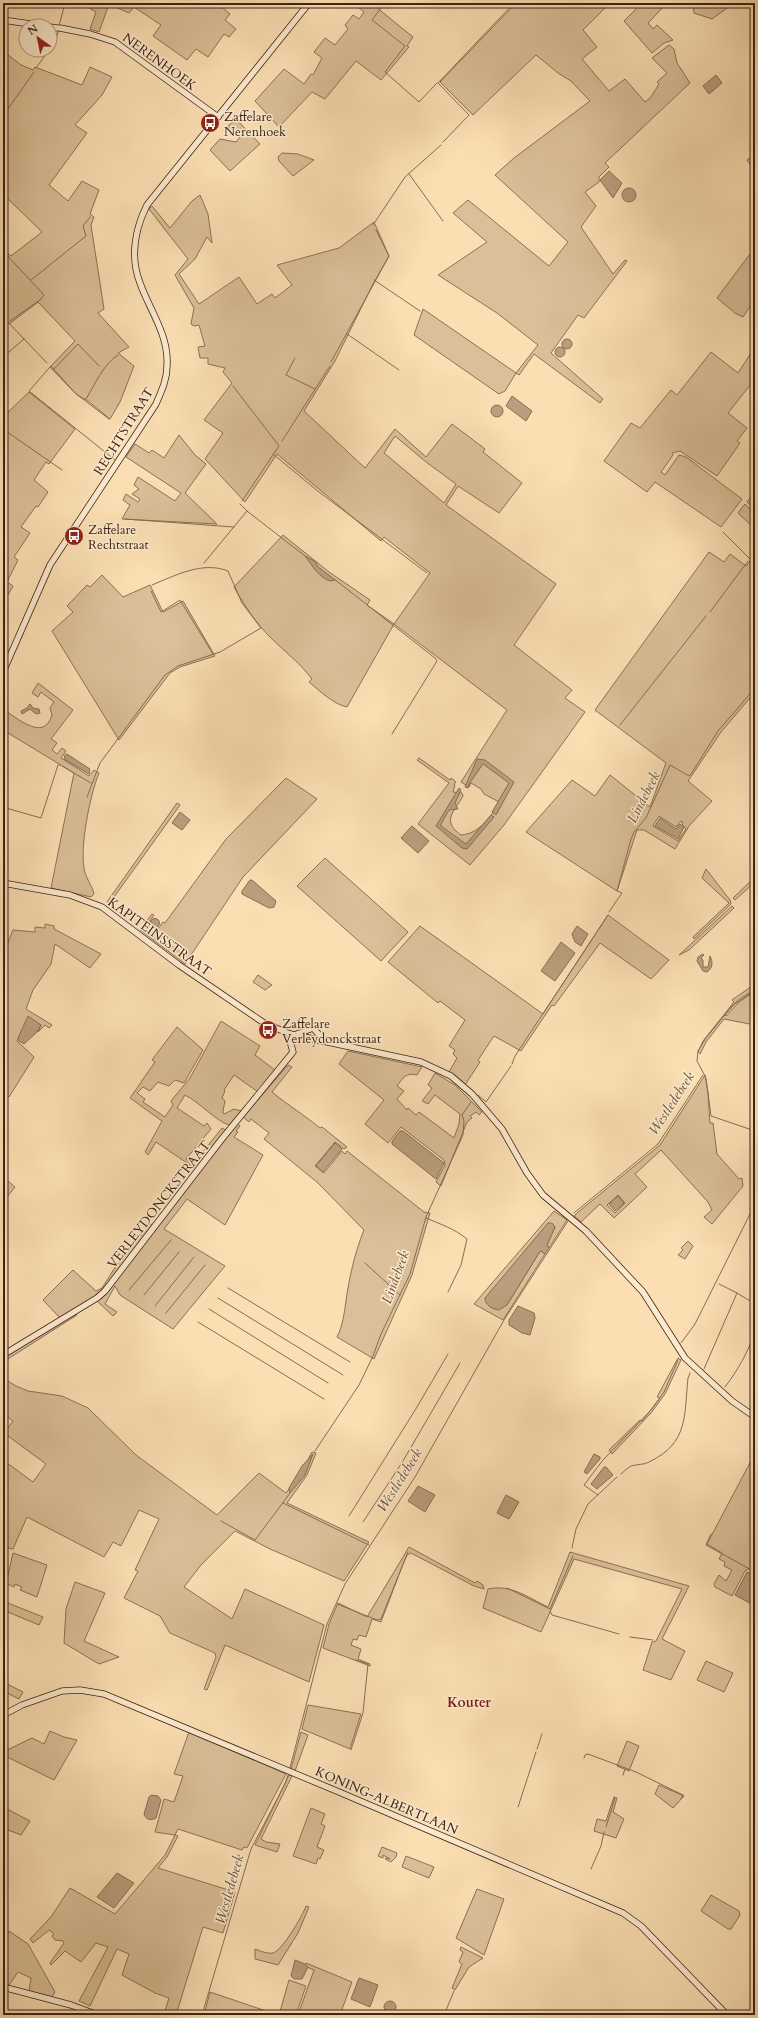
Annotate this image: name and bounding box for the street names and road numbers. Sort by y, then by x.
street label: NERENHOEK [119,29,200,95]
street label: RECHTSTRAAT [90,384,158,479]
street label: KAPITEINSSTRAAT [104,893,215,981]
street label: VERLEYDONCKSTRAAT [103,1137,215,1272]
street label: KONING-ALBERTLAAN [312,1763,461,1839]

